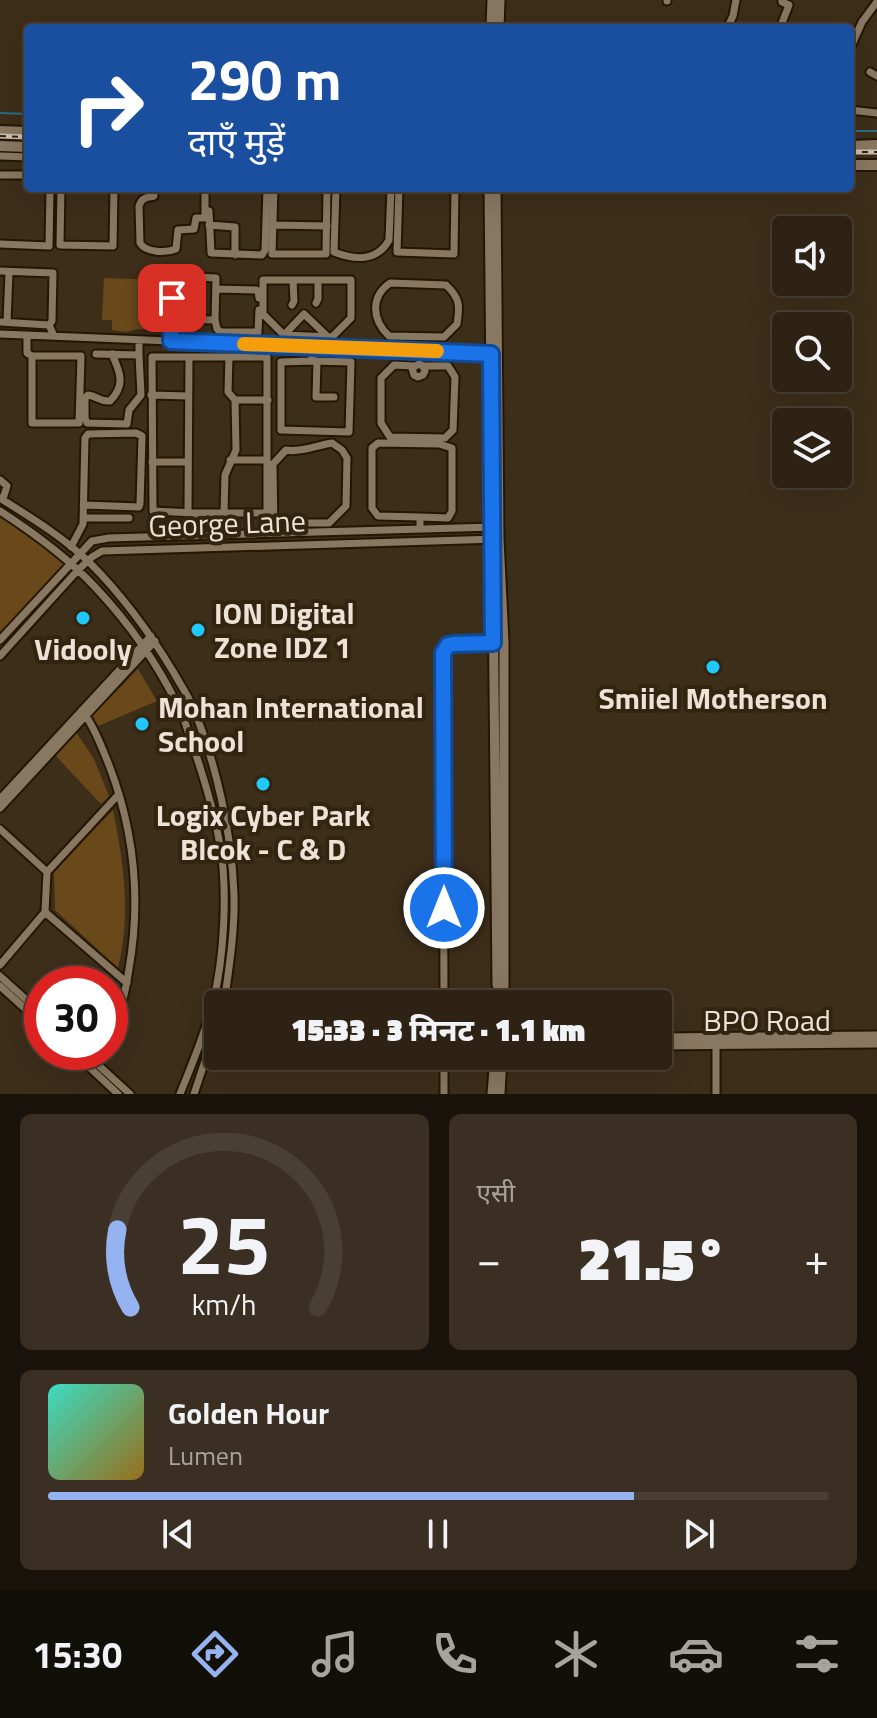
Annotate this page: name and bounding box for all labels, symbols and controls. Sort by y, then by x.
text: 290 m [188,37,341,122]
icon: right [56,56,160,160]
text: दाएँ मुड़ें [188,114,285,169]
map controls [772,216,852,488]
button: sound [772,216,852,296]
pin [138,264,206,332]
icon: arrive [150,276,194,320]
button: search [772,312,852,392]
button: layers [772,408,852,488]
street label: George Lane [148,497,306,549]
place label: ION Digital Zone IDZ 1 [214,590,355,670]
marker: Vidooly [74,609,92,627]
marker: ION Digital Zone IDZ 1 [189,621,207,639]
place label: Vidooly [34,626,132,672]
marker: Smiiel Motherson [704,658,722,676]
place label: Smiiel Motherson [598,675,828,721]
place label: Mohan International School [158,684,424,764]
marker: Mohan International School [133,715,151,733]
marker: Logix Cyber Park Blcok - C & D [254,775,272,793]
place label: Logix Cyber Park Blcok - C & D [156,792,371,872]
position arrow [402,866,486,950]
speed limit sign: 30 [24,966,128,1070]
street label: BPO Road [703,997,831,1043]
text: 15:33 · 3 मिनट · 1.1 km [291,1007,585,1053]
text: एसी [477,1173,515,1212]
text: 25 [178,1180,271,1306]
text: 21.5° [578,1212,727,1303]
text: − [477,1225,501,1292]
text: + [804,1225,829,1292]
text: km/h [192,1283,257,1326]
text: Golden Hour [168,1390,329,1436]
text: Lumen [168,1436,243,1475]
icon: previous [156,1512,200,1556]
icon: pause [416,1512,460,1556]
icon: next [677,1512,721,1556]
icon: directions [187,1626,243,1682]
icon: music [307,1626,363,1682]
icon: phone [427,1626,483,1682]
icon: climate [548,1626,604,1682]
icon: car [668,1626,724,1682]
icon: filters [789,1626,845,1682]
text: 15:30 [32,1627,122,1682]

